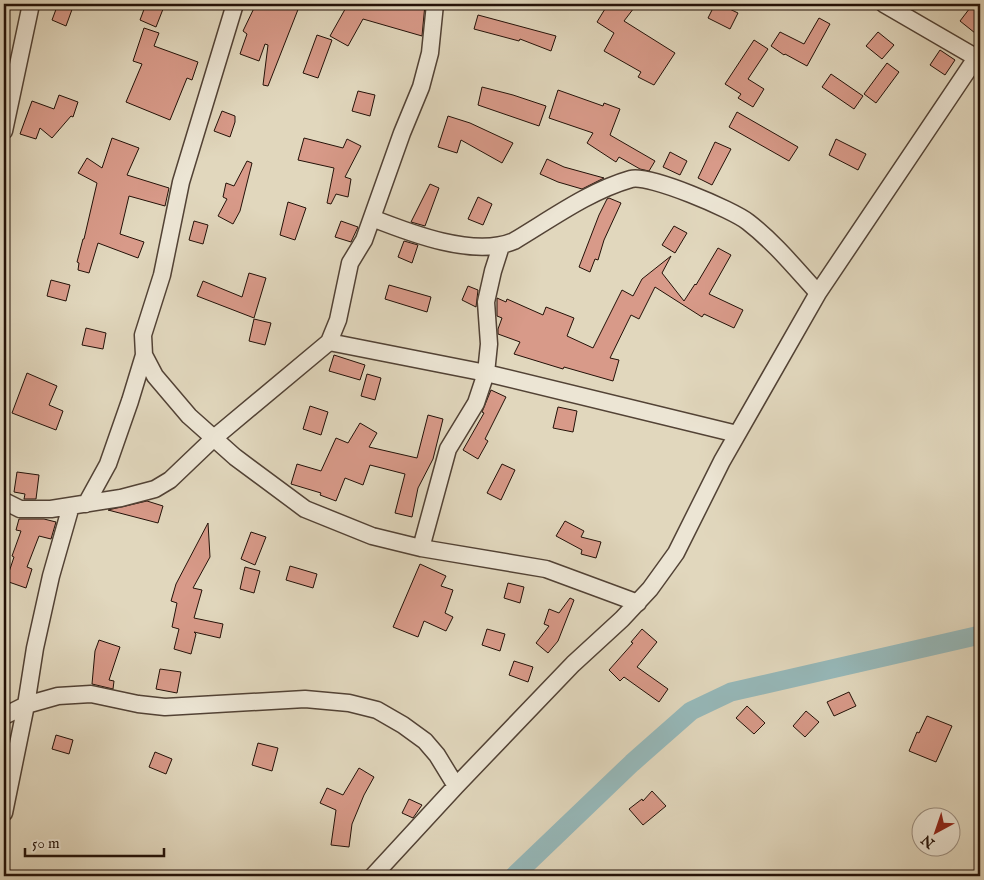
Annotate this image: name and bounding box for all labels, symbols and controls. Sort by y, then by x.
north arrow [912,808,962,858]
scale bar [25,825,164,857]
text: N [918,830,939,853]
text: 50 m [32,834,60,853]

